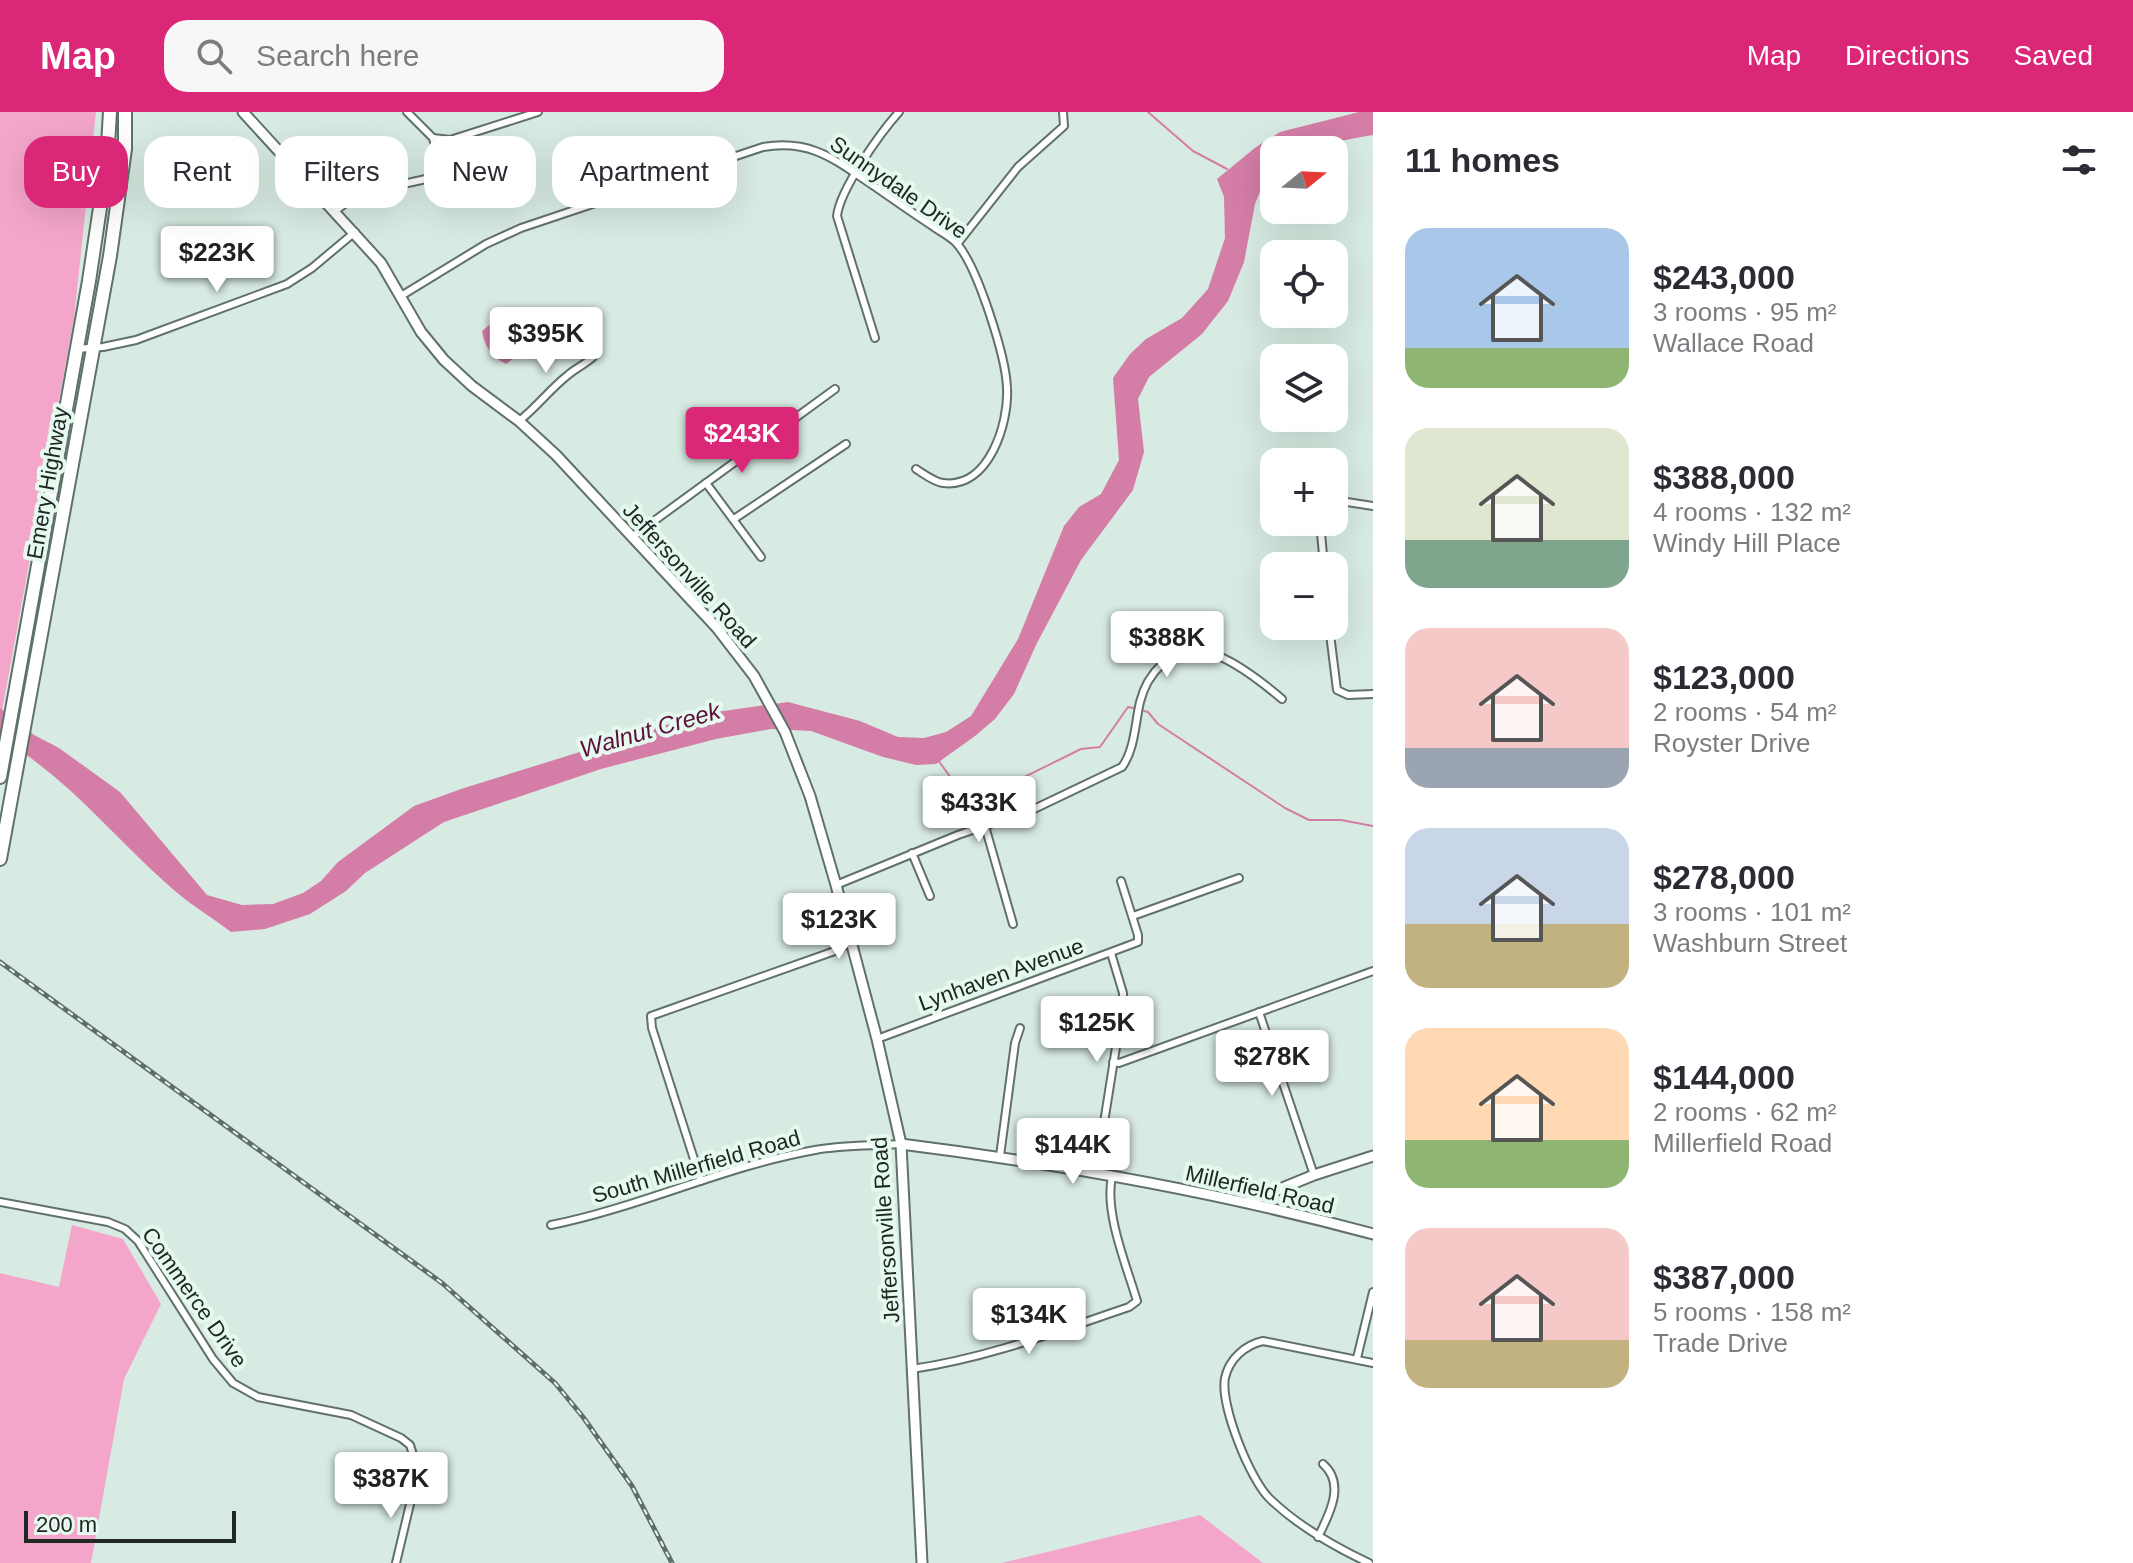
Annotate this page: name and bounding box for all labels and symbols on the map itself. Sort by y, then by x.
street label: Sunnydale Drive [825,131,972,244]
north arrow [1260,136,1348,224]
pin: $223K [161,226,273,294]
pin: $395K [490,307,602,375]
street label: Emery Highway [22,405,73,561]
pin: $243K [686,407,798,475]
street label: Jeffersonville Road [618,498,761,653]
pin: $388K [1111,611,1223,679]
water label: Walnut Creek [576,696,725,762]
pin: $433K [923,776,1035,844]
pin: $123K [783,893,895,961]
street label: Lynhaven Avenue [915,933,1087,1016]
pin: $125K [1041,996,1153,1064]
pin: $278K [1216,1030,1328,1098]
pin: $144K [1017,1118,1129,1186]
street label: South Millerfield Road [589,1125,803,1208]
street label: Jeffersonville Road [867,1136,904,1324]
street label: Millerfield Road [1183,1160,1337,1219]
street label: Commerce Drive [137,1223,252,1372]
pin: $134K [973,1288,1085,1356]
pin: $387K [335,1452,447,1520]
scale bar [24,1507,236,1543]

